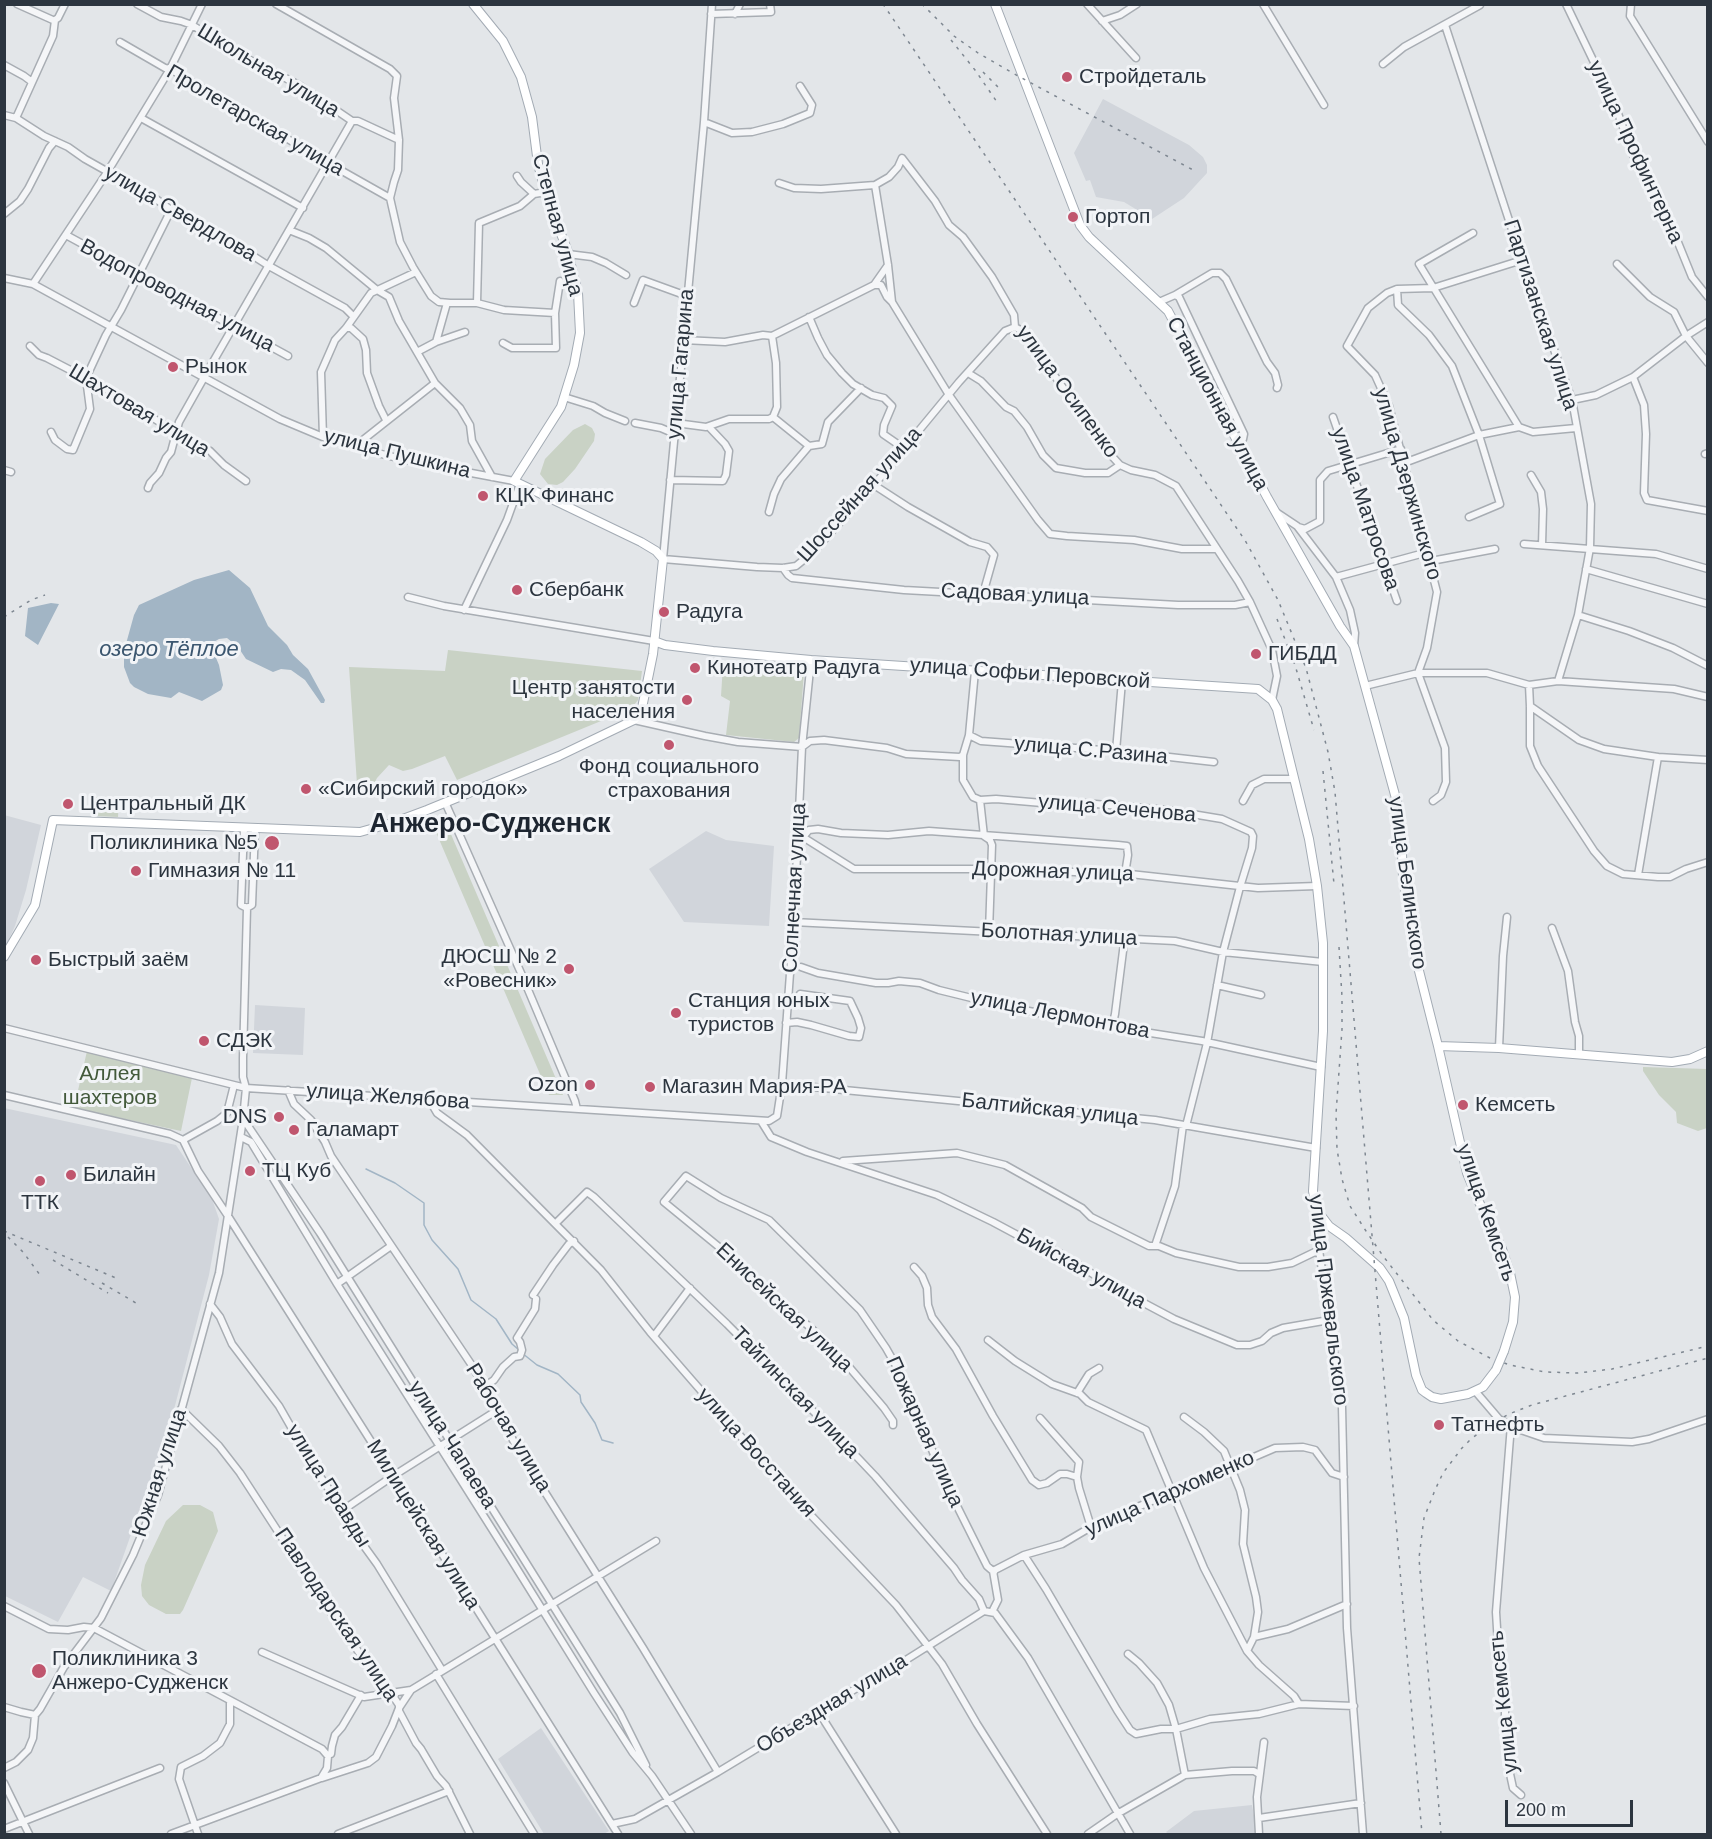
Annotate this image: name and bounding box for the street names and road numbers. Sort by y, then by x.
street label: Школьная улица [192,19,344,123]
street label: улица Профинтерна [1582,57,1688,247]
street label: Пролетарская улица [162,60,348,182]
street label: Степная улица [526,151,588,299]
street label: улица Свердлова [99,160,261,268]
street label: Партизанская улица [1497,216,1583,414]
street label: Водопроводная улица [76,234,278,358]
street label: улица Гагарина [662,288,700,440]
street label: Станционная улица [1161,313,1273,495]
street label: улица Осипенко [1010,321,1124,463]
street label: Шахтовая улица [64,359,214,463]
street label: улица Дзержинского [1367,385,1447,583]
street label: Шоссейная улица [793,422,927,568]
street label: улица Пушкина [321,424,473,484]
street label: улица Матросова [1325,424,1405,594]
street label: Садовая улица [940,579,1090,611]
street label: улица Софьи Перовской [909,653,1151,695]
street label: улица С.Разина [1013,732,1169,770]
street label: улица Сеченова [1037,790,1197,828]
street label: улица Белинского [1382,795,1432,971]
street label: Солнечная улица [778,802,812,974]
street label: Дорожная улица [972,857,1134,887]
street label: Болотная улица [980,918,1138,952]
street label: улица Лермонтова [968,985,1152,1045]
street label: улица Желябова [306,1079,470,1115]
street label: Балтийская улица [960,1088,1140,1132]
street label: улица Кемсеть [1451,1141,1521,1285]
street label: улица Пржевальского [1303,1193,1353,1407]
street label: Бийская улица [1012,1223,1150,1315]
street label: Енисейская улица [710,1238,858,1378]
street label: Тайгинская улица [726,1322,864,1464]
street label: Пожарная улица [880,1353,968,1511]
street label: Рабочая улица [460,1359,556,1497]
street label: улица Чапаева [402,1376,502,1514]
street label: улица Восстания [691,1383,821,1523]
street label: Южная улица [127,1406,193,1540]
street label: улица Правды [280,1420,376,1552]
street label: Милицейская улица [361,1436,485,1614]
street label: улица Пархоменко [1081,1445,1259,1543]
street label: Павлодарская улица [269,1524,403,1706]
street label: улица Кемсеть [1484,1629,1524,1775]
street label: Объездная улица [752,1649,912,1759]

